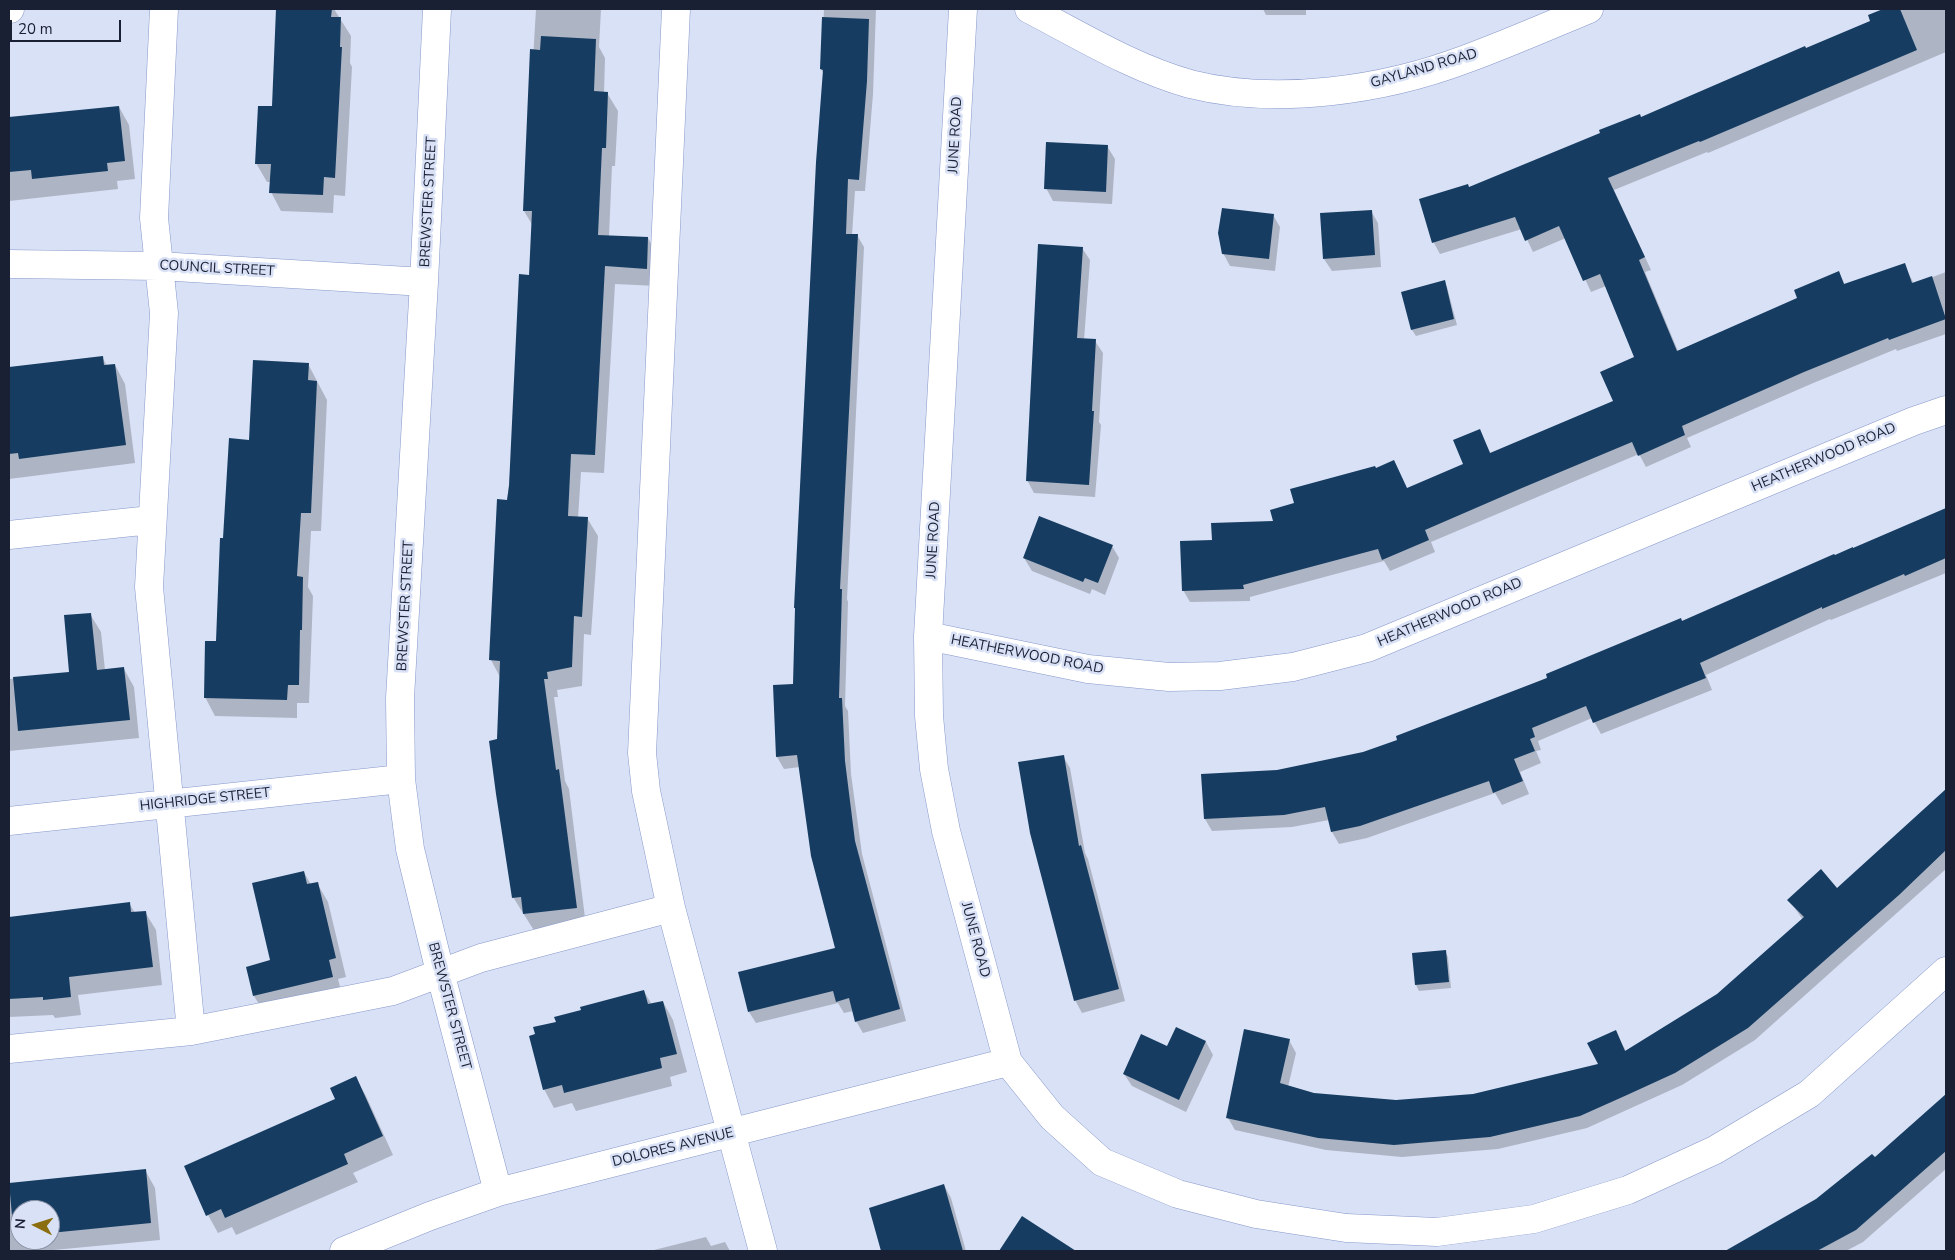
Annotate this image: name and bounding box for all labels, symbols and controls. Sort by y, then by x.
scale bar [12,10,124,42]
text: 20 m [18,19,53,39]
street label: GAYLAND ROAD [1369,46,1479,92]
street label: JUNE ROAD [946,96,966,174]
street label: BREWSTER STREET [417,136,441,268]
street label: COUNCIL STREET [159,258,275,280]
street label: HEATHERWOOD ROAD [1749,420,1899,496]
street label: JUNE ROAD [924,501,944,579]
street label: BREWSTER STREET [394,540,418,672]
street label: HEATHERWOOD ROAD [1375,575,1525,651]
street label: HEATHERWOOD ROAD [949,632,1105,678]
street label: HIGHRIDGE STREET [139,785,271,815]
street label: JUNE ROAD [957,900,993,980]
street label: BREWSTER STREET [424,941,474,1071]
street label: DOLORES AVENUE [611,1125,735,1171]
north arrow [10,1200,60,1250]
text: N [11,1218,30,1230]

